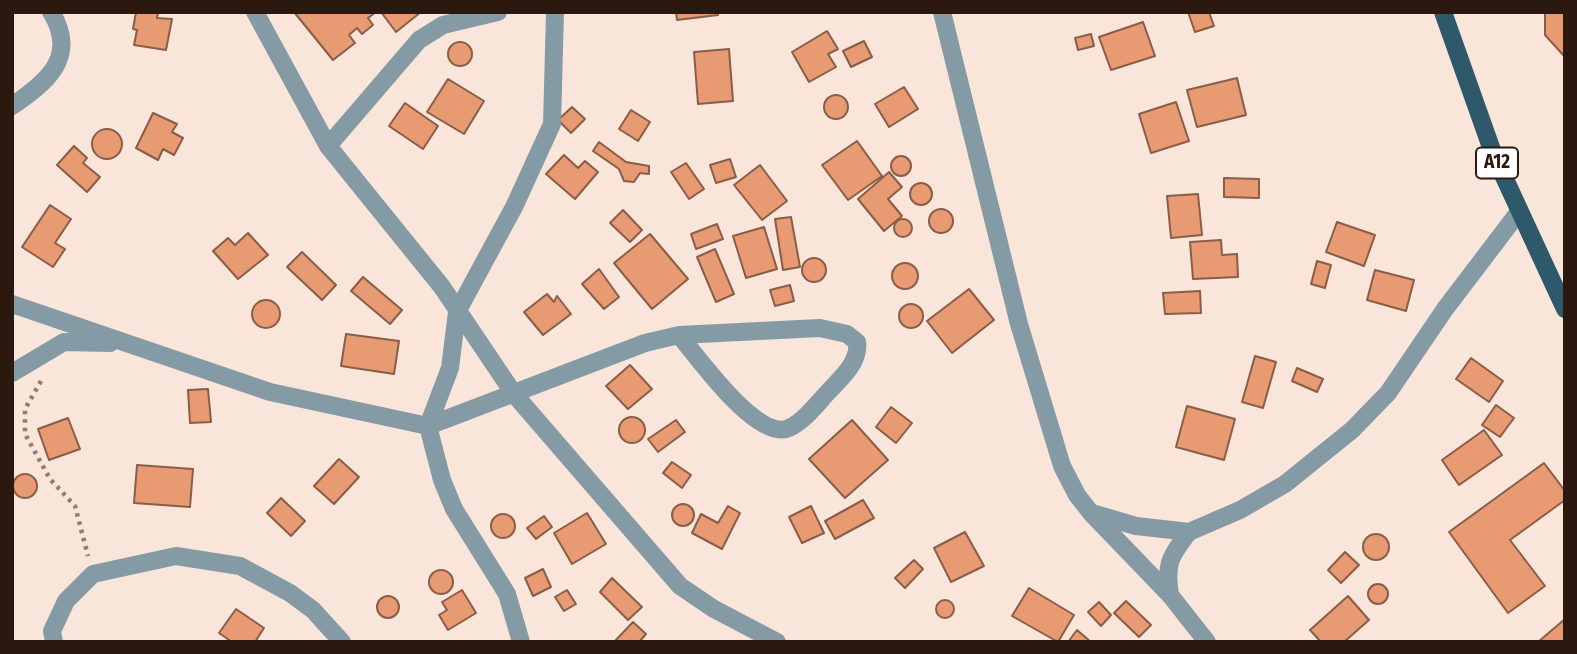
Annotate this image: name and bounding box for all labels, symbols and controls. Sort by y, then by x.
road number: A12 [1476,148,1518,178]

